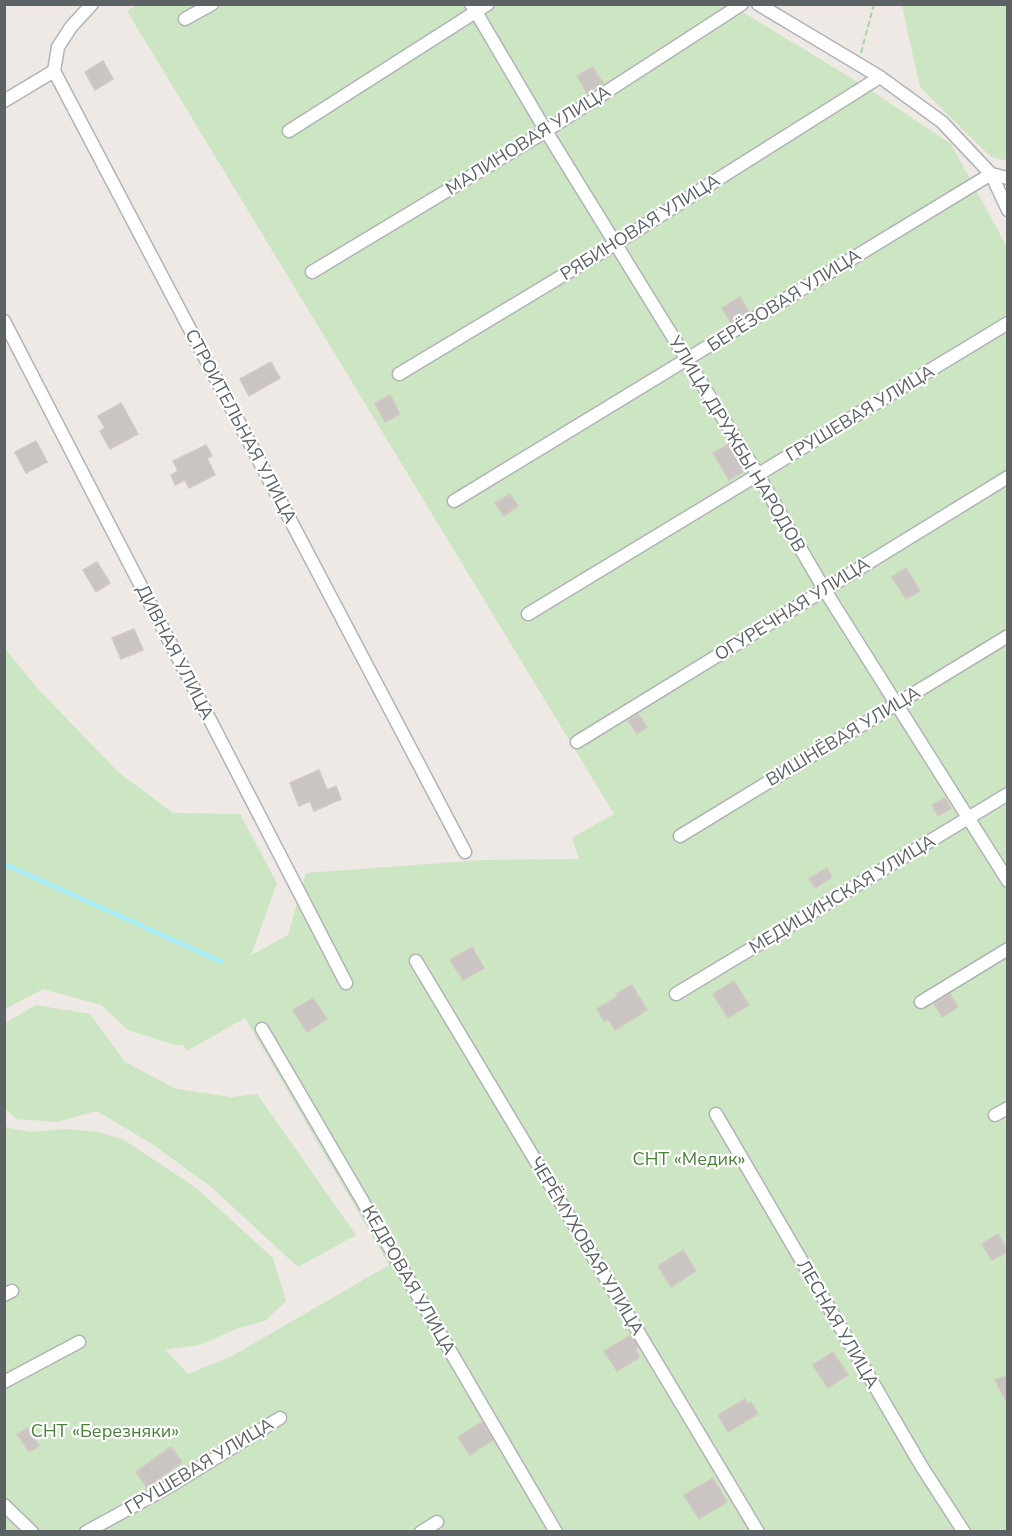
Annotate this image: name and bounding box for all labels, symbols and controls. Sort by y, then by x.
street label: МАЛИНОВАЯ УЛИЦА [441,79,615,201]
street label: РЯБИНОВАЯ УЛИЦА [556,168,724,286]
street label: БЕРЁЗОВАЯ УЛИЦА [703,243,865,357]
street label: СТРОИТЕЛЬНАЯ УЛИЦА [180,325,302,527]
street label: УЛИЦА ДРУЖБЫ НАРОДОВ [662,331,811,556]
street label: ГРУШЕВАЯ УЛИЦА [781,359,939,467]
street label: ОГУРЕЧНАЯ УЛИЦА [710,552,874,666]
street label: ДИВНАЯ УЛИЦА [131,580,219,724]
street label: ВИШНЁВАЯ УЛИЦА [761,680,925,792]
street label: МЕДИЦИНСКАЯ УЛИЦА [744,829,940,959]
park label: СНТ «Медик» [633,1147,745,1171]
street label: ЧЕРЁМУХОВАЯ УЛИЦА [524,1152,650,1340]
street label: КЕДРОВАЯ УЛИЦА [356,1201,462,1359]
street label: ЛЕСНАЯ УЛИЦА [791,1255,885,1393]
street label: ГРУШЕВАЯ УЛИЦА [120,1412,278,1520]
park label: СНТ «Березняки» [31,1419,179,1443]

